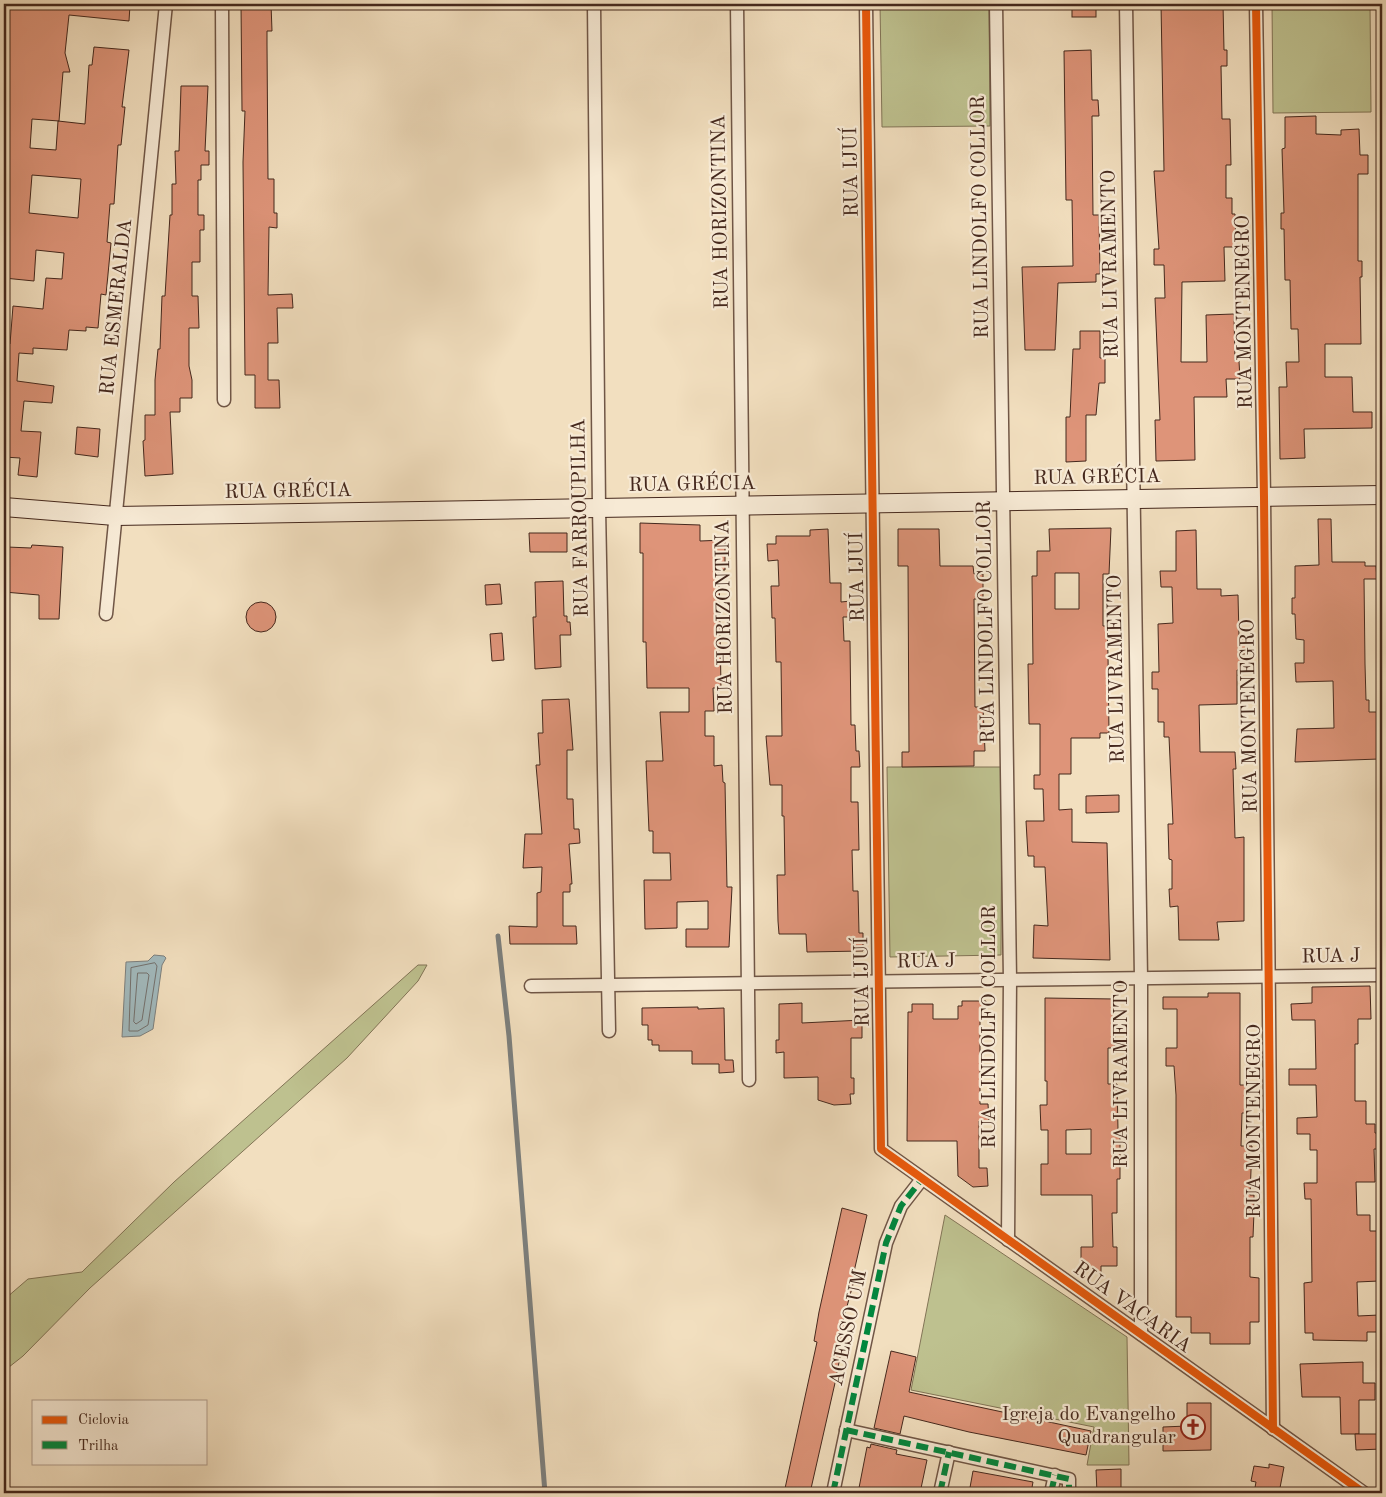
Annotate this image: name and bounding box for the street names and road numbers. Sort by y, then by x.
street label: RUA LINDOLFO COLLOR [969,95,993,339]
street label: RUA HORIZONTINA [709,114,733,310]
street label: RUA IJUÍ [838,127,863,217]
street label: RUA LIVRAMENTO [1099,169,1123,359]
street label: RUA MONTENEGRO [1233,215,1257,409]
street label: RUA ESMERALDA [98,218,136,396]
street label: RUA FARROUPILHA [569,418,593,618]
street label: RUA GRÉCIA [1033,464,1161,489]
street label: RUA GRÉCIA [628,471,756,496]
street label: RUA GRÉCIA [224,478,352,503]
street label: RUA LINDOLFO COLLOR [975,500,999,744]
street label: RUA HORIZONTINA [713,519,737,715]
street label: RUA IJUÍ [844,532,869,622]
street label: RUA LIVRAMENTO [1105,574,1129,764]
street label: RUA MONTENEGRO [1238,619,1262,813]
street label: RUA LINDOLFO COLLOR [980,905,1000,1149]
street label: RUA IJUÍ [849,937,874,1027]
street label: RUA J [1301,946,1361,968]
street label: RUA J [896,951,956,973]
street label: RUA LIVRAMENTO [1112,980,1132,1168]
street label: RUA MONTENEGRO [1245,1024,1265,1218]
street label: RUA VACARIA [1069,1259,1195,1357]
street label: ACESSO UM [827,1268,871,1388]

